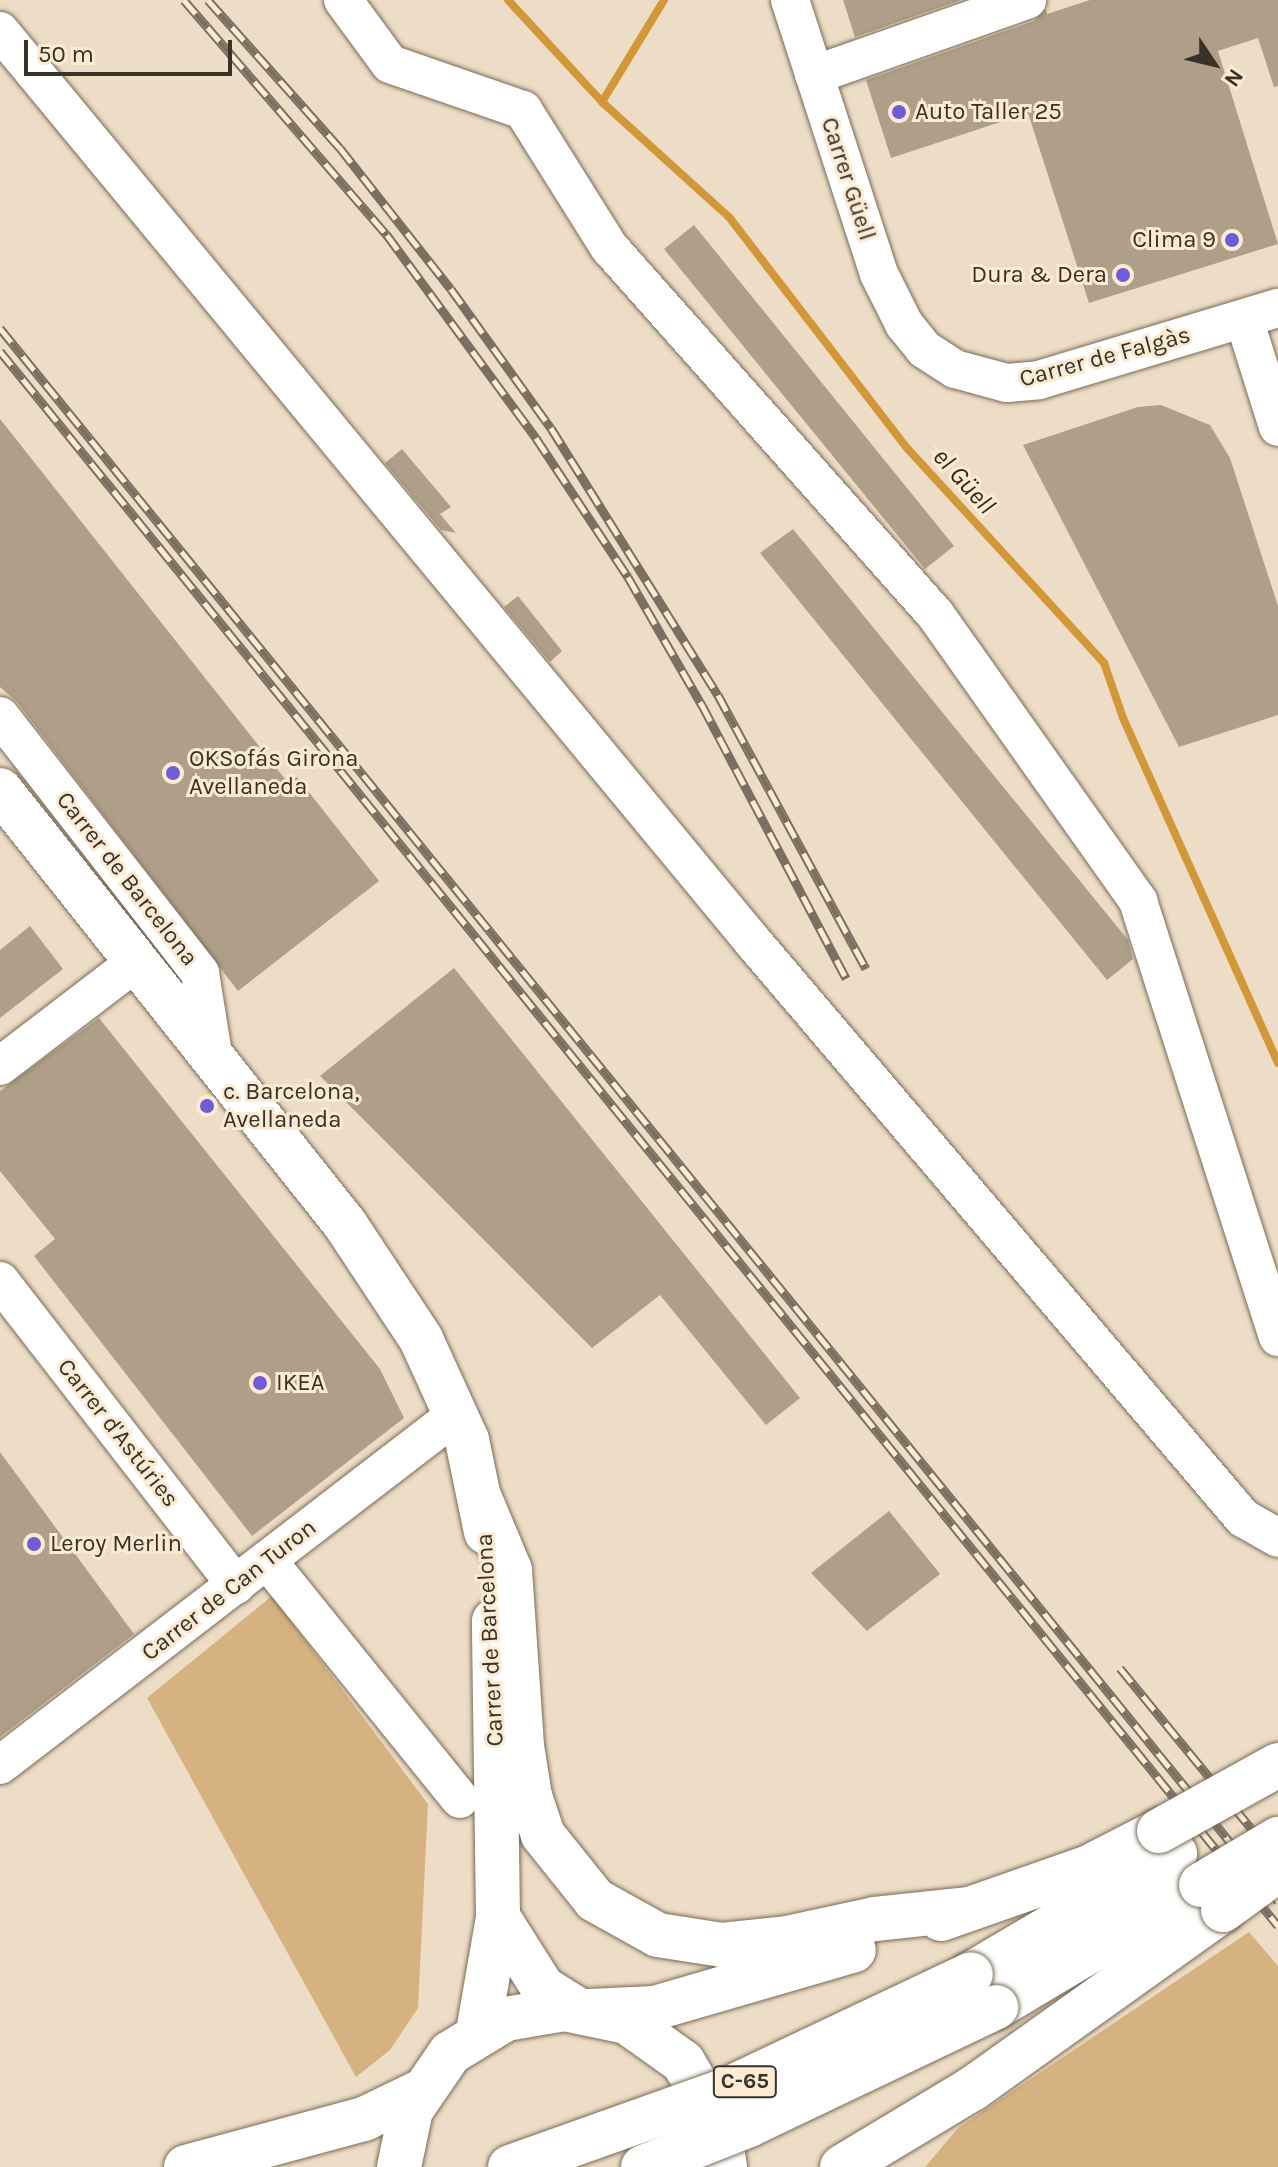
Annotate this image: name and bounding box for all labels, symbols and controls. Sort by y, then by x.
scale bar [28,24,236,74]
north arrow [1174,24,1254,104]
text: 50 m [38,40,94,68]
text: N [1218,64,1249,92]
place label: Auto Taller 25 [915,98,1062,126]
marker: Auto Taller 25 [890,103,908,121]
street label: Carrer Güell [815,114,881,244]
place label: Clima 9 [1132,226,1216,254]
marker: Clima 9 [1223,231,1241,249]
place label: Dura & Dera [971,261,1107,289]
marker: Dura & Dera [1114,266,1132,284]
street label: Carrer de Falgàs [1017,320,1193,394]
water label: el Güell [926,441,1002,521]
place label: OKSofás Girona Avellaneda [189,745,359,801]
marker: OKSofás Girona Avellaneda [164,764,182,782]
street label: Carrer de Barcelona [50,786,204,972]
place label: c. Barcelona, Avellaneda [223,1078,359,1134]
marker: c. Barcelona, Avellaneda [198,1097,216,1115]
street label: Carrer d'Astúries [51,1353,185,1513]
place label: IKEA [276,1369,325,1397]
marker: IKEA [251,1374,269,1392]
street label: Carrer de Can Turon [136,1513,322,1667]
place label: Leroy Merlin [50,1530,182,1558]
street label: Carrer de Barcelona [470,1533,510,1747]
marker: Leroy Merlin [25,1535,43,1553]
road number: C-65 [711,2064,779,2100]

